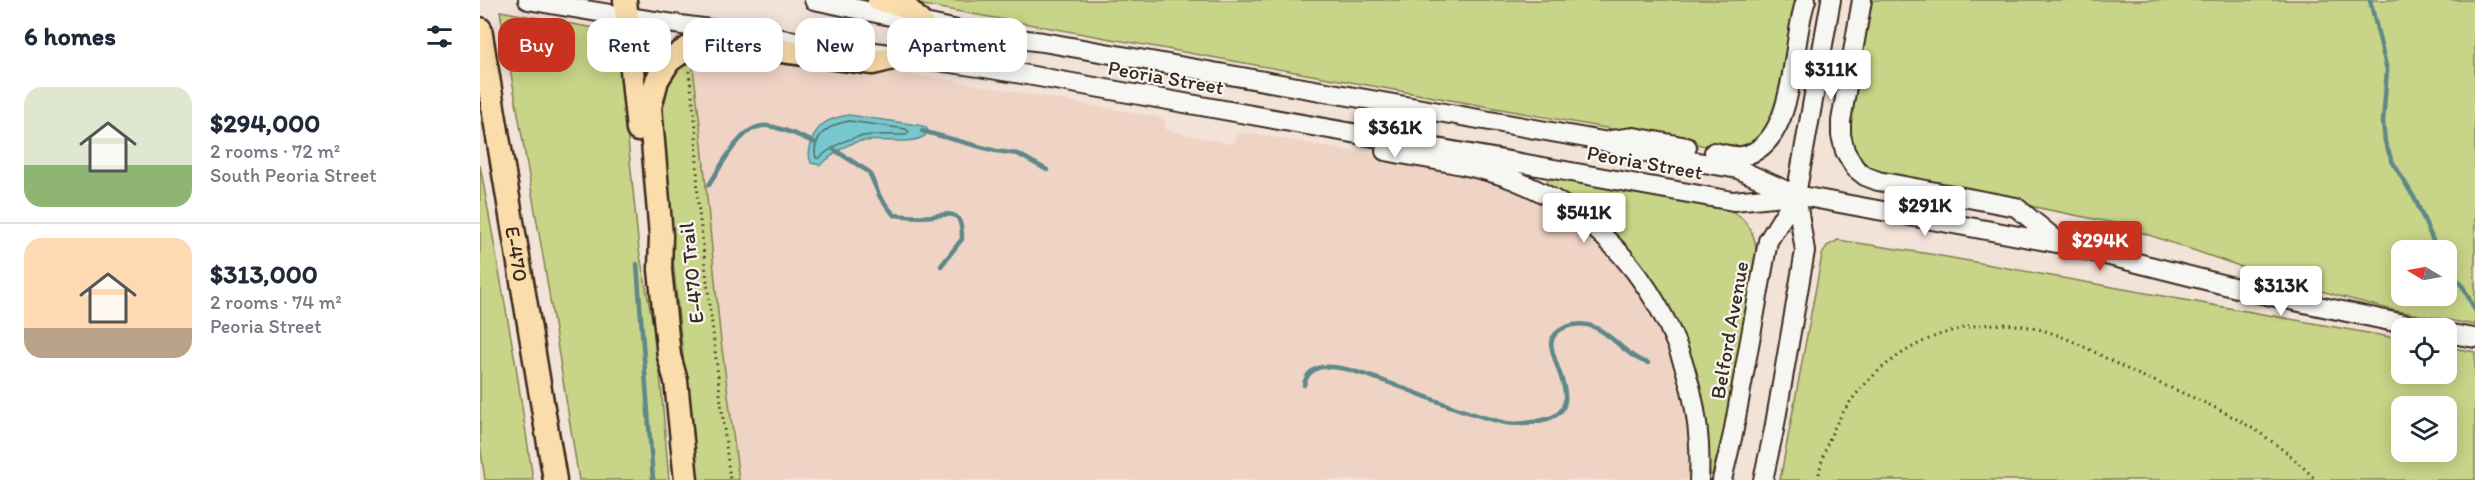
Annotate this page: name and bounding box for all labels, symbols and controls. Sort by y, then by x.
chip: Buy [498,18,575,72]
chip: Rent [587,18,671,72]
chip: Filters [683,18,783,72]
chip: New [795,18,875,72]
chip: Apartment [887,18,1027,72]
text: 6 homes [24,20,116,52]
icon: filters [423,20,456,53]
pin: $311K [1789,50,1873,101]
street label: Peoria Street [1106,54,1226,100]
text: $311K [1805,57,1857,81]
text: $294,000 [210,107,320,139]
pin: $361K [1353,108,1437,159]
icon: home [72,111,144,183]
text: $361K [1368,115,1422,139]
text: 2 rooms · 72 m² [210,139,340,163]
street label: Peoria Street [1585,139,1705,185]
text: South Peoria Street [210,163,377,187]
pin: $291K [1883,186,1967,237]
pin: $541K [1542,193,1626,244]
text: $291K [1898,193,1952,217]
text: $541K [1557,200,1611,224]
street label: E-470 Trail [673,221,709,325]
pin: $294K [2058,221,2142,272]
street label: E-470 [500,224,534,284]
text: $294K [2072,228,2128,252]
north arrow [2391,240,2457,306]
map controls [2391,240,2457,462]
text: $313,000 [210,258,318,290]
street label: Belford Avenue [1705,259,1753,401]
icon: home [72,262,144,334]
pin: $313K [2239,266,2323,317]
text: $313K [2254,273,2308,297]
text: 2 rooms · 74 m² [210,290,342,314]
text: Peoria Street [210,314,322,338]
button: locate [2391,318,2457,384]
button: layers [2391,396,2457,462]

